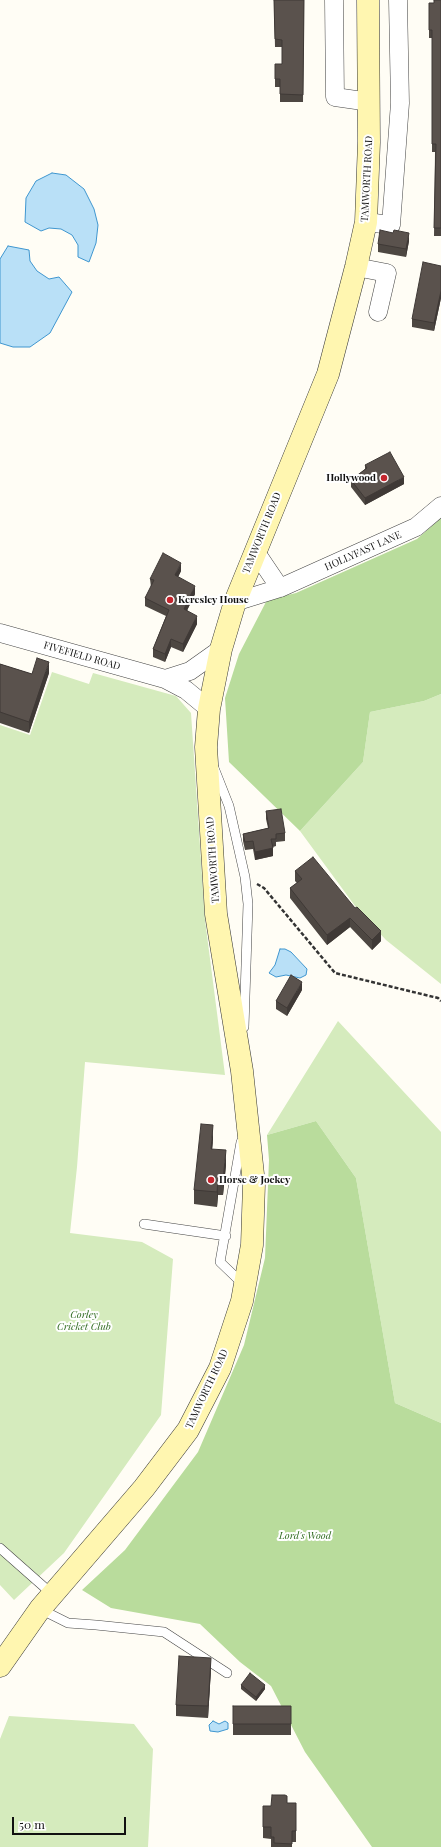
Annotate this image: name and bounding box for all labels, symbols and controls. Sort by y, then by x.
street label: TAMWORTH ROAD [359,135,375,223]
place label: Hollywood [326,472,376,484]
marker: Hollywood [379,473,389,483]
street label: TAMWORTH ROAD [240,491,284,575]
street label: HOLLYFAST LANE [323,529,403,573]
place label: Keresley House [178,594,249,606]
marker: Keresley House [165,595,175,605]
street label: FIVEFIELD ROAD [42,639,122,673]
street label: TAMWORTH ROAD [204,816,222,904]
place label: Horse & Jockey [219,1174,290,1186]
marker: Horse & Jockey [206,1175,216,1185]
park label: Corley Cricket Club [57,1309,111,1332]
street label: TAMWORTH ROAD [183,1347,231,1431]
park label: Lord's Wood [279,1530,331,1542]
scale bar [14,1809,128,1835]
text: 50 m [19,1816,45,1832]

